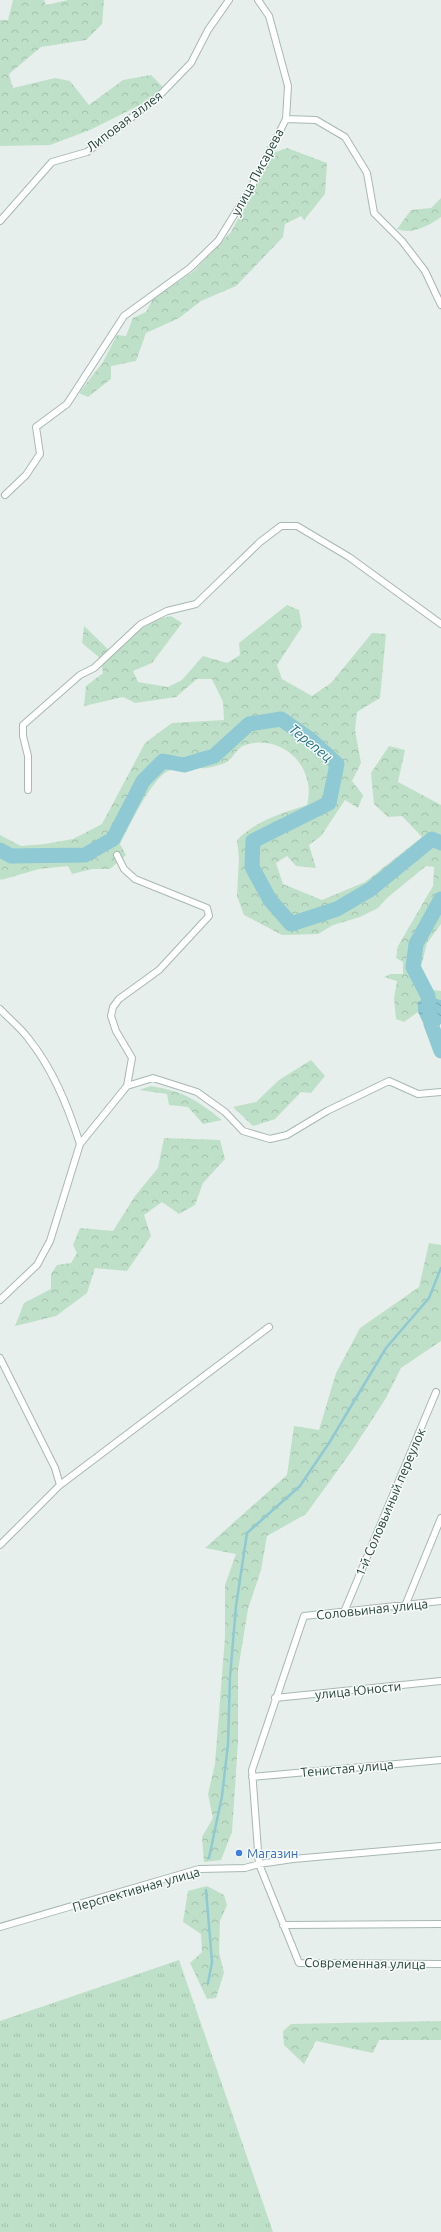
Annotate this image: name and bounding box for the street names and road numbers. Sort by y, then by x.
street label: Липовая аллея [83,88,165,154]
street label: улица Писарева [228,126,286,218]
street label: 1-й Соловьиный переулок [352,1426,428,1578]
street label: Соловьиная улица [315,1596,429,1622]
street label: улица Юности [314,1679,402,1701]
street label: Тенистая улица [300,1757,394,1779]
street label: Перспективная улица [71,1864,201,1914]
street label: Современная улица [304,1955,426,1971]

